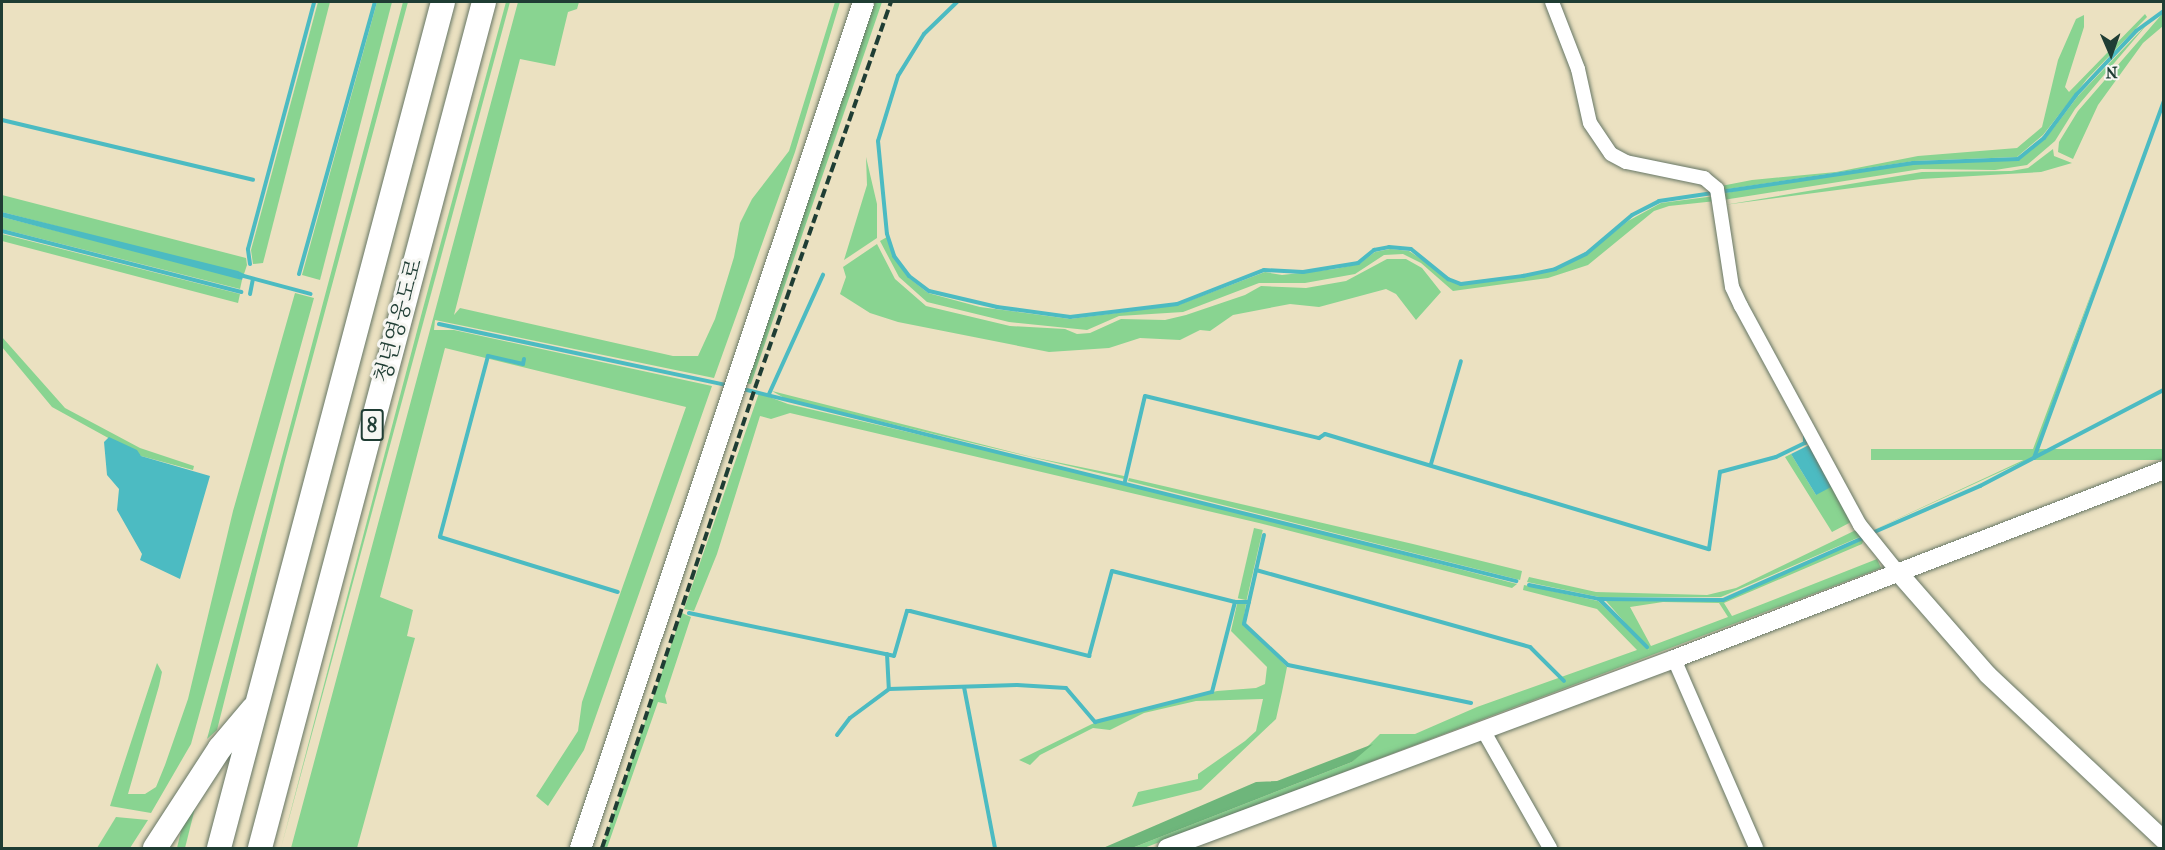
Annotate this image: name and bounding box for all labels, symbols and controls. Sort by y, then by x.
north arrow [2081,24,2141,84]
text: N [2105,63,2118,82]
street label: 청년영웅도로 [370,256,428,386]
road number: 8 [360,407,384,443]

